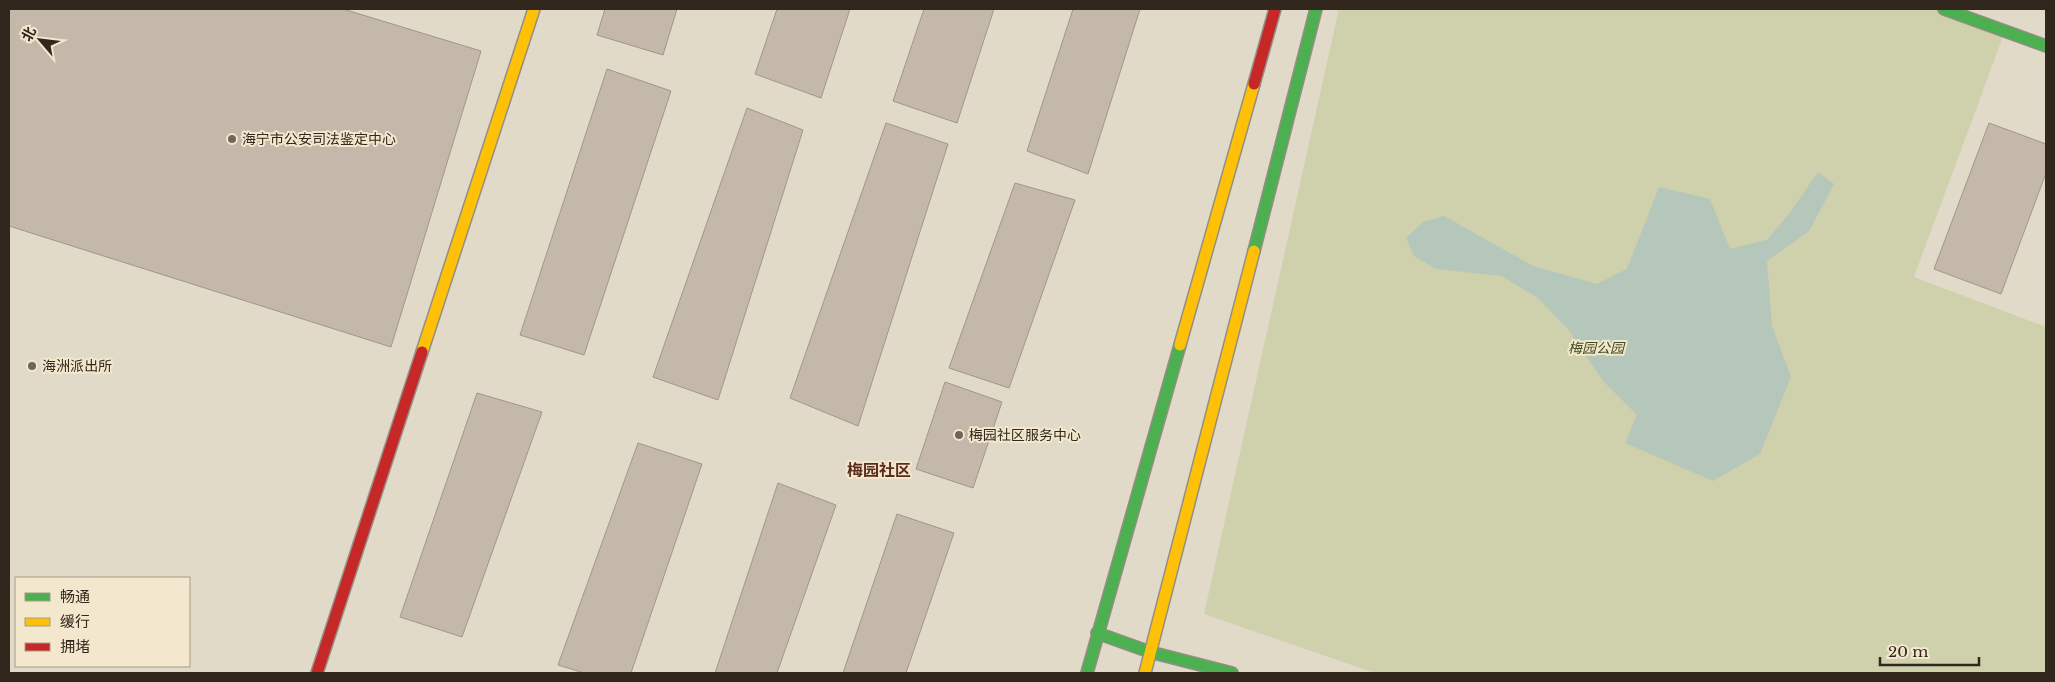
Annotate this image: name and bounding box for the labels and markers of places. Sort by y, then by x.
place label: 海宁市公安司法鉴定中心 [242,130,396,148]
marker: 海宁市公安司法鉴定中心 [226,133,238,145]
place label: 海洲派出所 [42,357,112,375]
marker: 海洲派出所 [26,360,38,372]
place label: 梅园社区服务中心 [969,426,1081,444]
marker: 梅园社区服务中心 [953,429,965,441]

